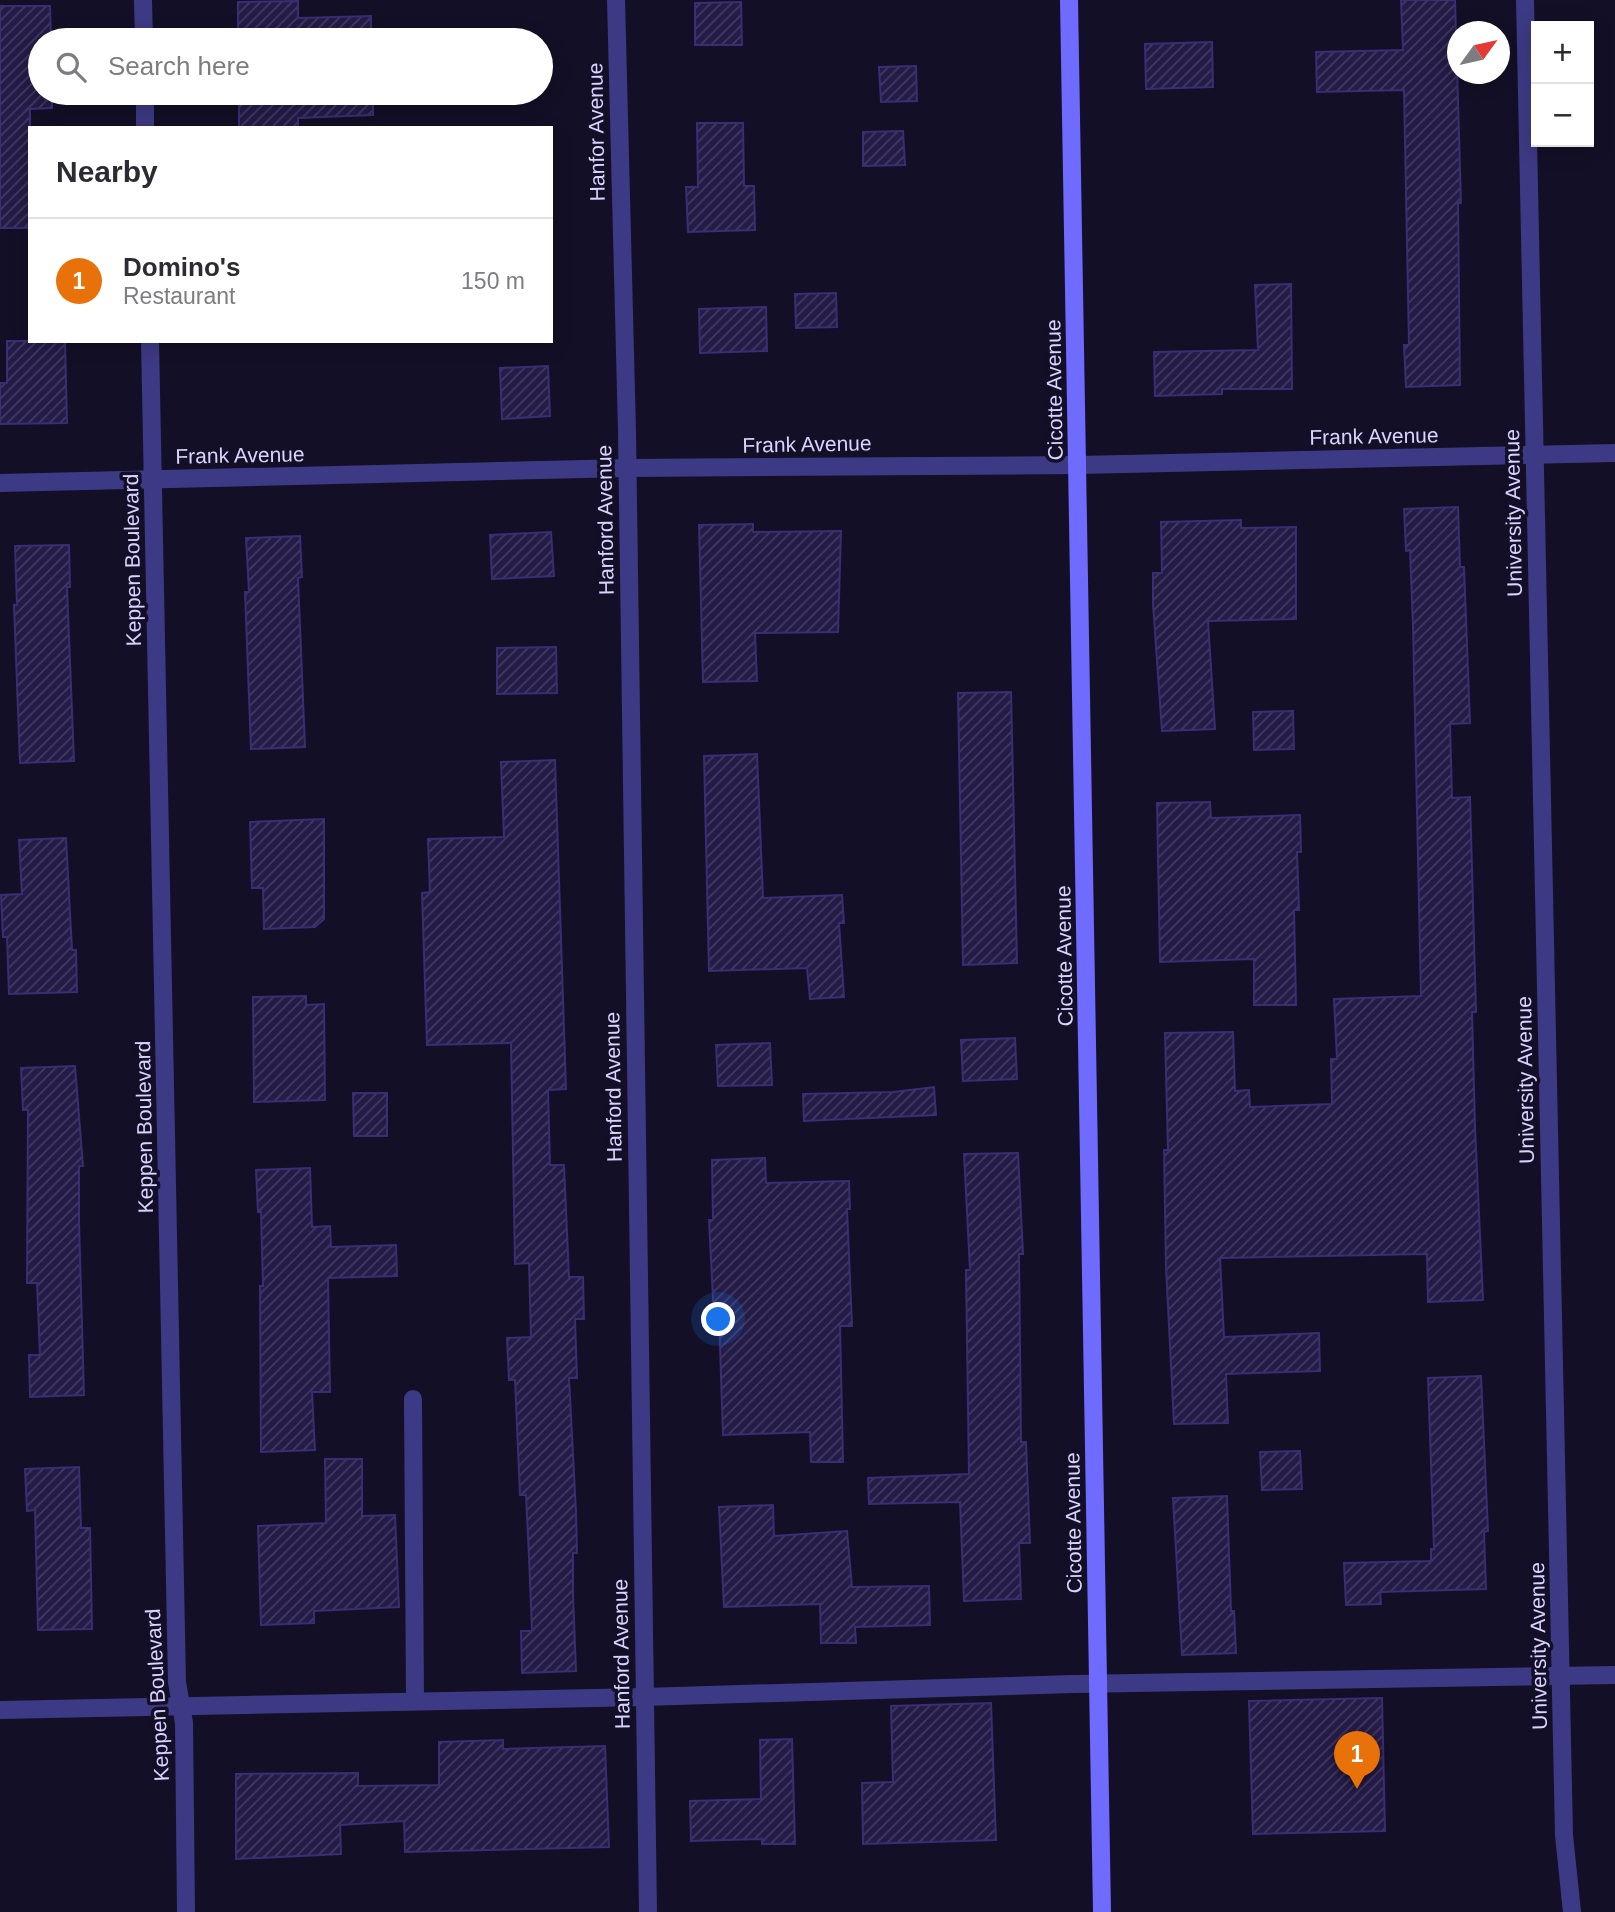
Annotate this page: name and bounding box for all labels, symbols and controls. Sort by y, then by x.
north arrow [1447,21,1510,84]
map controls [1531,21,1594,147]
button: + [1531,21,1594,84]
search box [28,28,553,105]
icon: search [52,48,90,86]
text: Search here [108,51,250,81]
street label: Hanfor Avenue [583,63,609,201]
button: − [1531,84,1594,147]
text: Nearby [56,155,158,188]
text: Domino's [123,252,240,282]
text: 1 [73,268,85,294]
text: 150 m [461,268,525,294]
text: Restaurant [123,283,236,309]
street label: Cicotte Avenue [1041,319,1067,461]
street label: Frank Avenue [1309,423,1439,449]
street label: University Avenue [1500,429,1526,597]
street label: Frank Avenue [742,431,872,457]
street label: Frank Avenue [175,442,305,468]
street label: Hanford Avenue [592,445,618,595]
street label: Keppen Boulevard [119,473,145,647]
street label: Cicotte Avenue [1051,885,1077,1027]
street label: University Avenue [1512,996,1538,1164]
street label: Hanford Avenue [600,1012,626,1162]
street label: Keppen Boulevard [131,1040,157,1214]
your location [701,1302,735,1336]
street label: Cicotte Avenue [1060,1452,1086,1594]
street label: University Avenue [1525,1562,1551,1730]
street label: Hanford Avenue [608,1579,634,1729]
street label: Keppen Boulevard [141,1608,173,1782]
pin: 1 [1334,1731,1380,1789]

